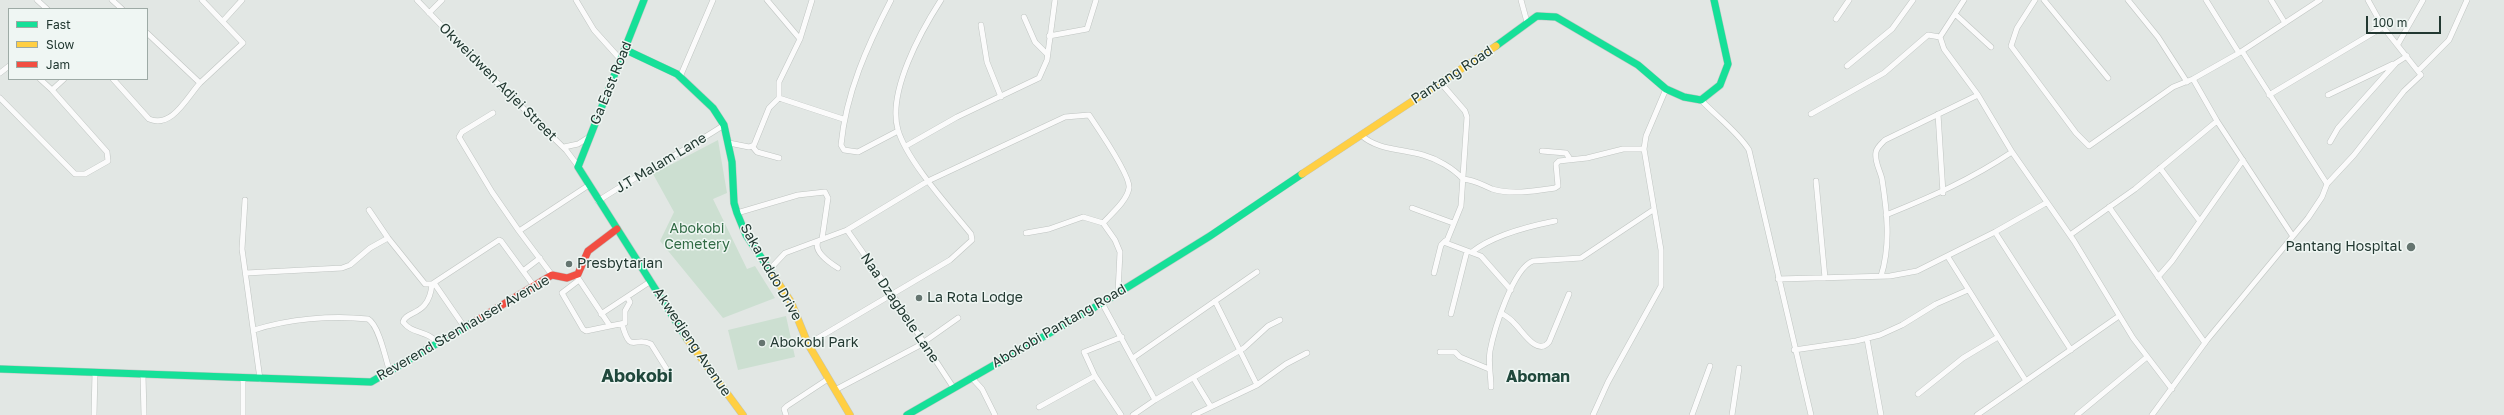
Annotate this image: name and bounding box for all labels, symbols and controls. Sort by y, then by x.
legend [8,8,148,80]
scale bar [2368,8,2443,34]
text: 100 m [2373,15,2407,30]
text: Fast [46,17,71,32]
street label: Okweidwen Adjei Street [436,20,560,144]
text: Slow [46,37,74,52]
street label: Ga East Road [587,39,635,127]
street label: Pantang Road [1408,42,1496,108]
text: Jam [46,57,70,72]
street label: J.T Malam Lane [613,129,709,197]
park label: Abokobi Cemetery [664,221,730,254]
street label: Saka Addo Drive [736,221,806,323]
place label: Pantang Hospital [2286,239,2402,255]
marker: Pantang Hospital [2405,241,2417,253]
street label: Naa Dzagbele Lane [857,250,943,366]
place label: Presbytarian [577,256,663,272]
marker: Presbytarian [564,259,574,269]
street label: Reverend Stenhauser Avenue [374,271,552,385]
street label: Abokobi Pantang Road [989,281,1129,371]
street label: Akwedjeng Avenue [649,285,735,399]
place label: La Rota Lodge [927,290,1023,306]
marker: La Rota Lodge [914,293,924,303]
place label: Abokobi Park [770,335,859,351]
marker: Abokobi Park [757,338,767,348]
district label: Abokobi [601,365,673,387]
district label: Aboman [1506,367,1570,387]

